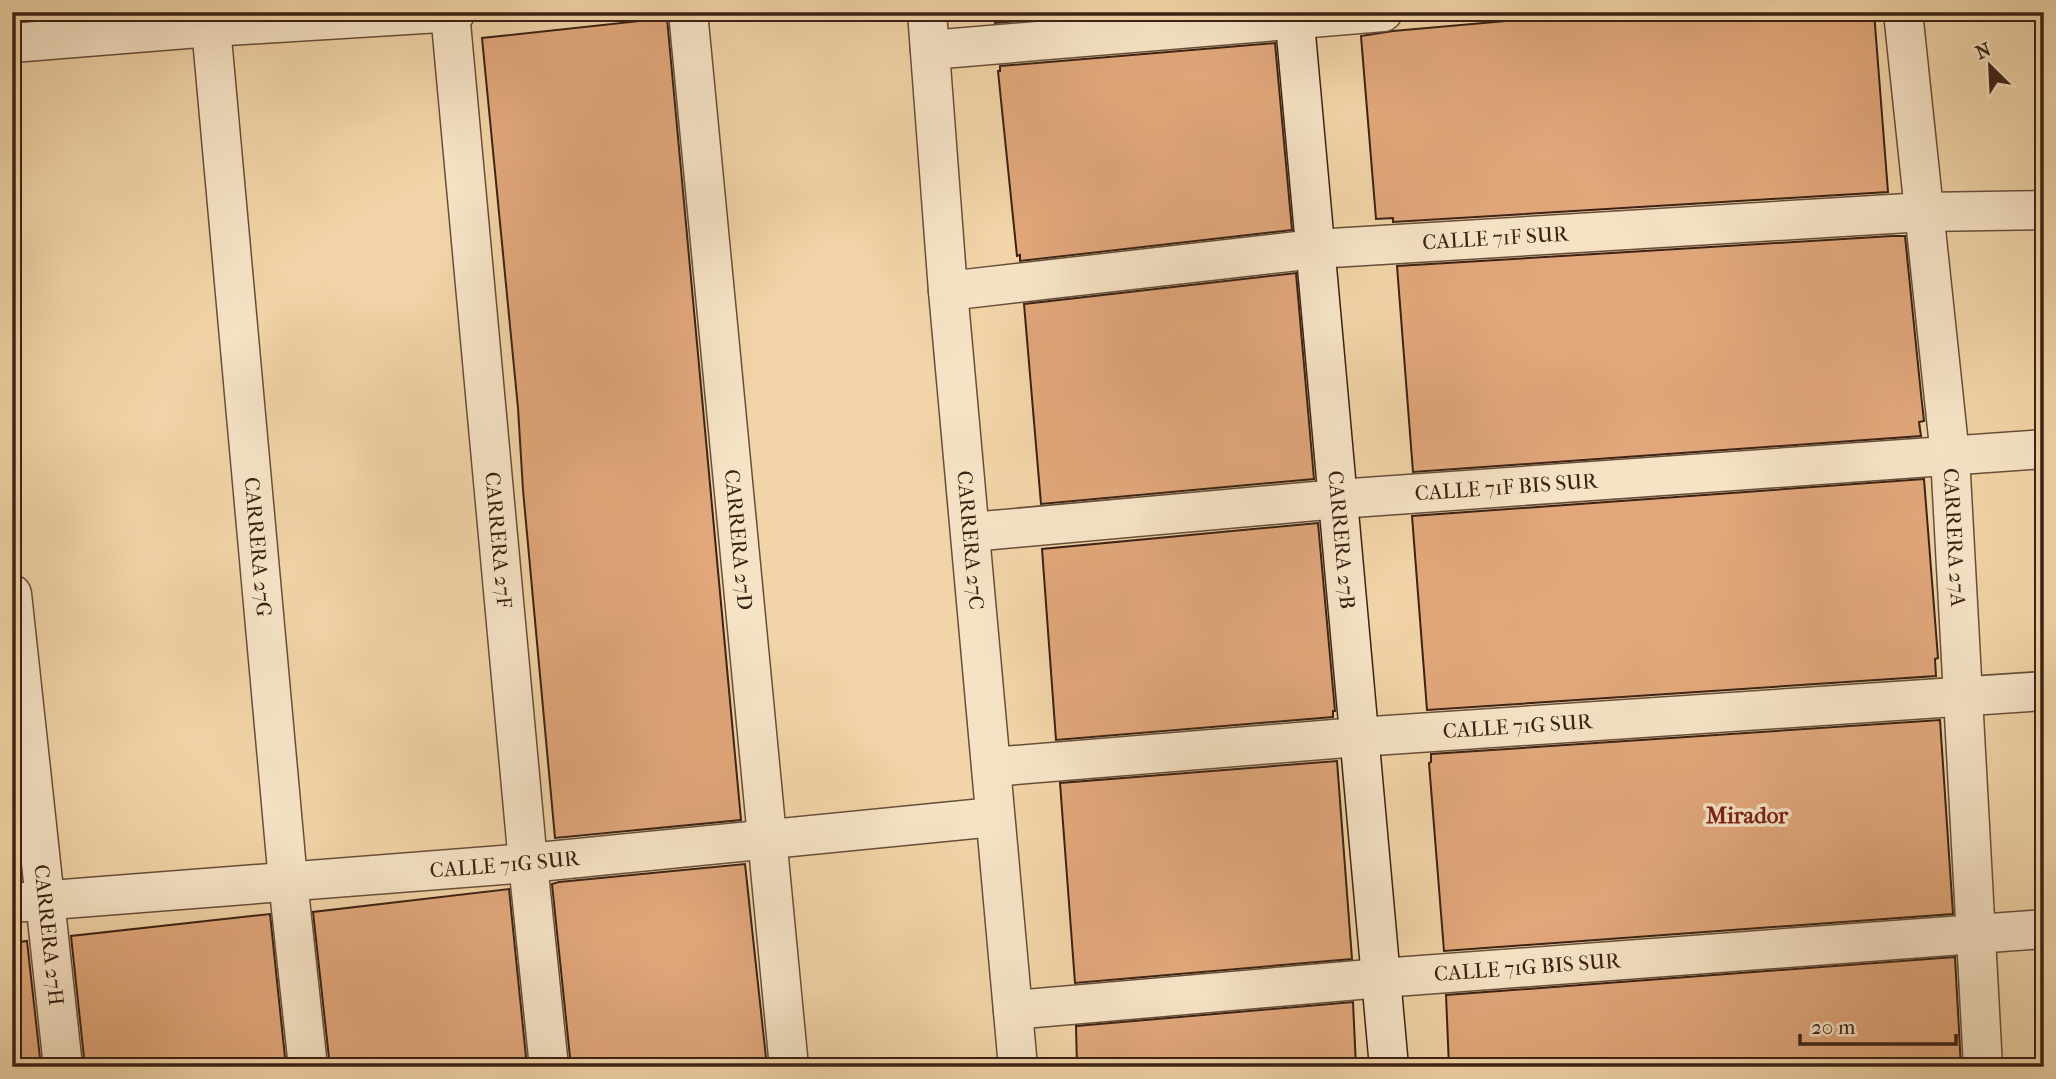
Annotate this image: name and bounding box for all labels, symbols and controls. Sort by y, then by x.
north arrow [1954,32,2024,102]
text: N [1972,38,1995,64]
street label: CALLE 71F SUR [1422,222,1570,254]
street label: CARRERA 27A [1939,467,1970,608]
street label: CARRERA 27D [720,468,757,611]
street label: CALLE 71F BIS SUR [1414,469,1599,506]
street label: CARRERA 27C [952,470,989,611]
street label: CARRERA 27B [1323,470,1360,610]
street label: CARRERA 27F [480,471,517,609]
street label: CARRERA 27G [240,476,276,618]
street label: CALLE 71G SUR [1442,709,1594,743]
district label: Mirador [1706,802,1789,829]
street label: CALLE 71G SUR [429,846,581,883]
street label: CARRERA 27H [29,863,68,1007]
street label: CALLE 71G BIS SUR [1433,948,1622,986]
scale bar [1800,1002,1956,1046]
text: 20 m [1811,1015,1856,1039]

